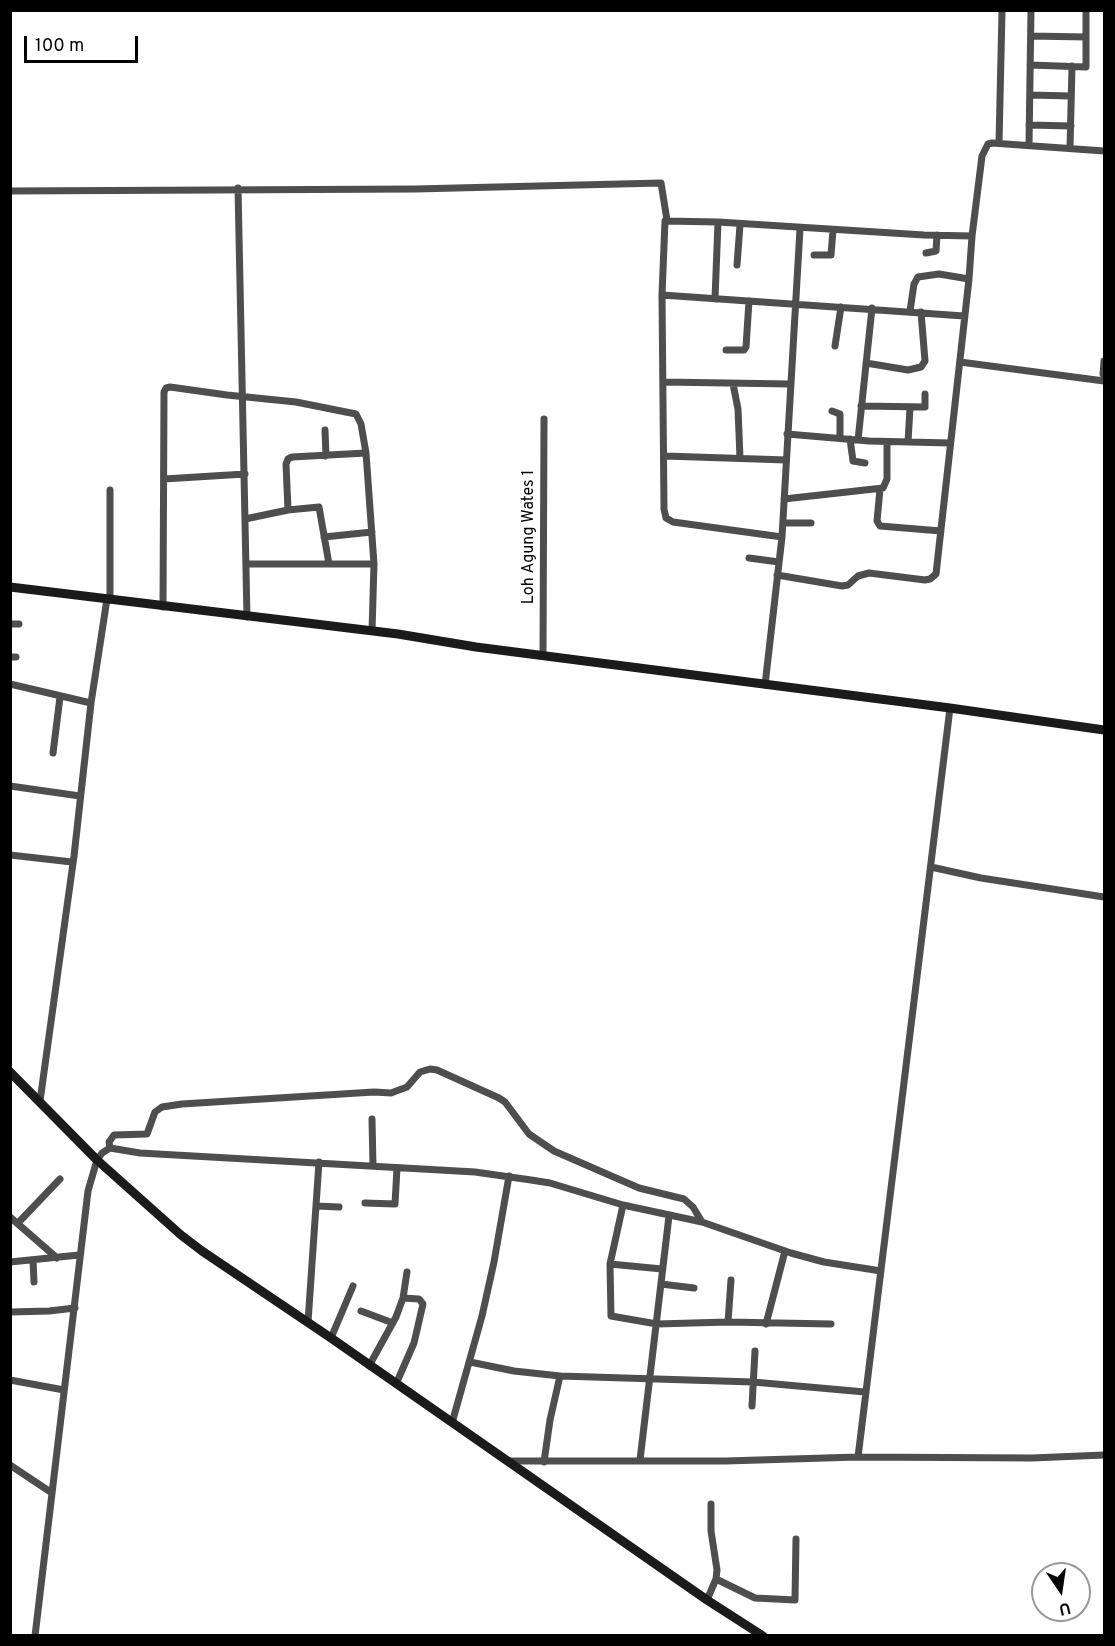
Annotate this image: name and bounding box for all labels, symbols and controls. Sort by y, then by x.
scale bar [27,24,141,62]
text: 100 m [35,35,84,58]
street label: Loh Agung Wates 1 [520,470,540,604]
north arrow [1031,1562,1091,1622]
text: U [1057,1597,1072,1619]

